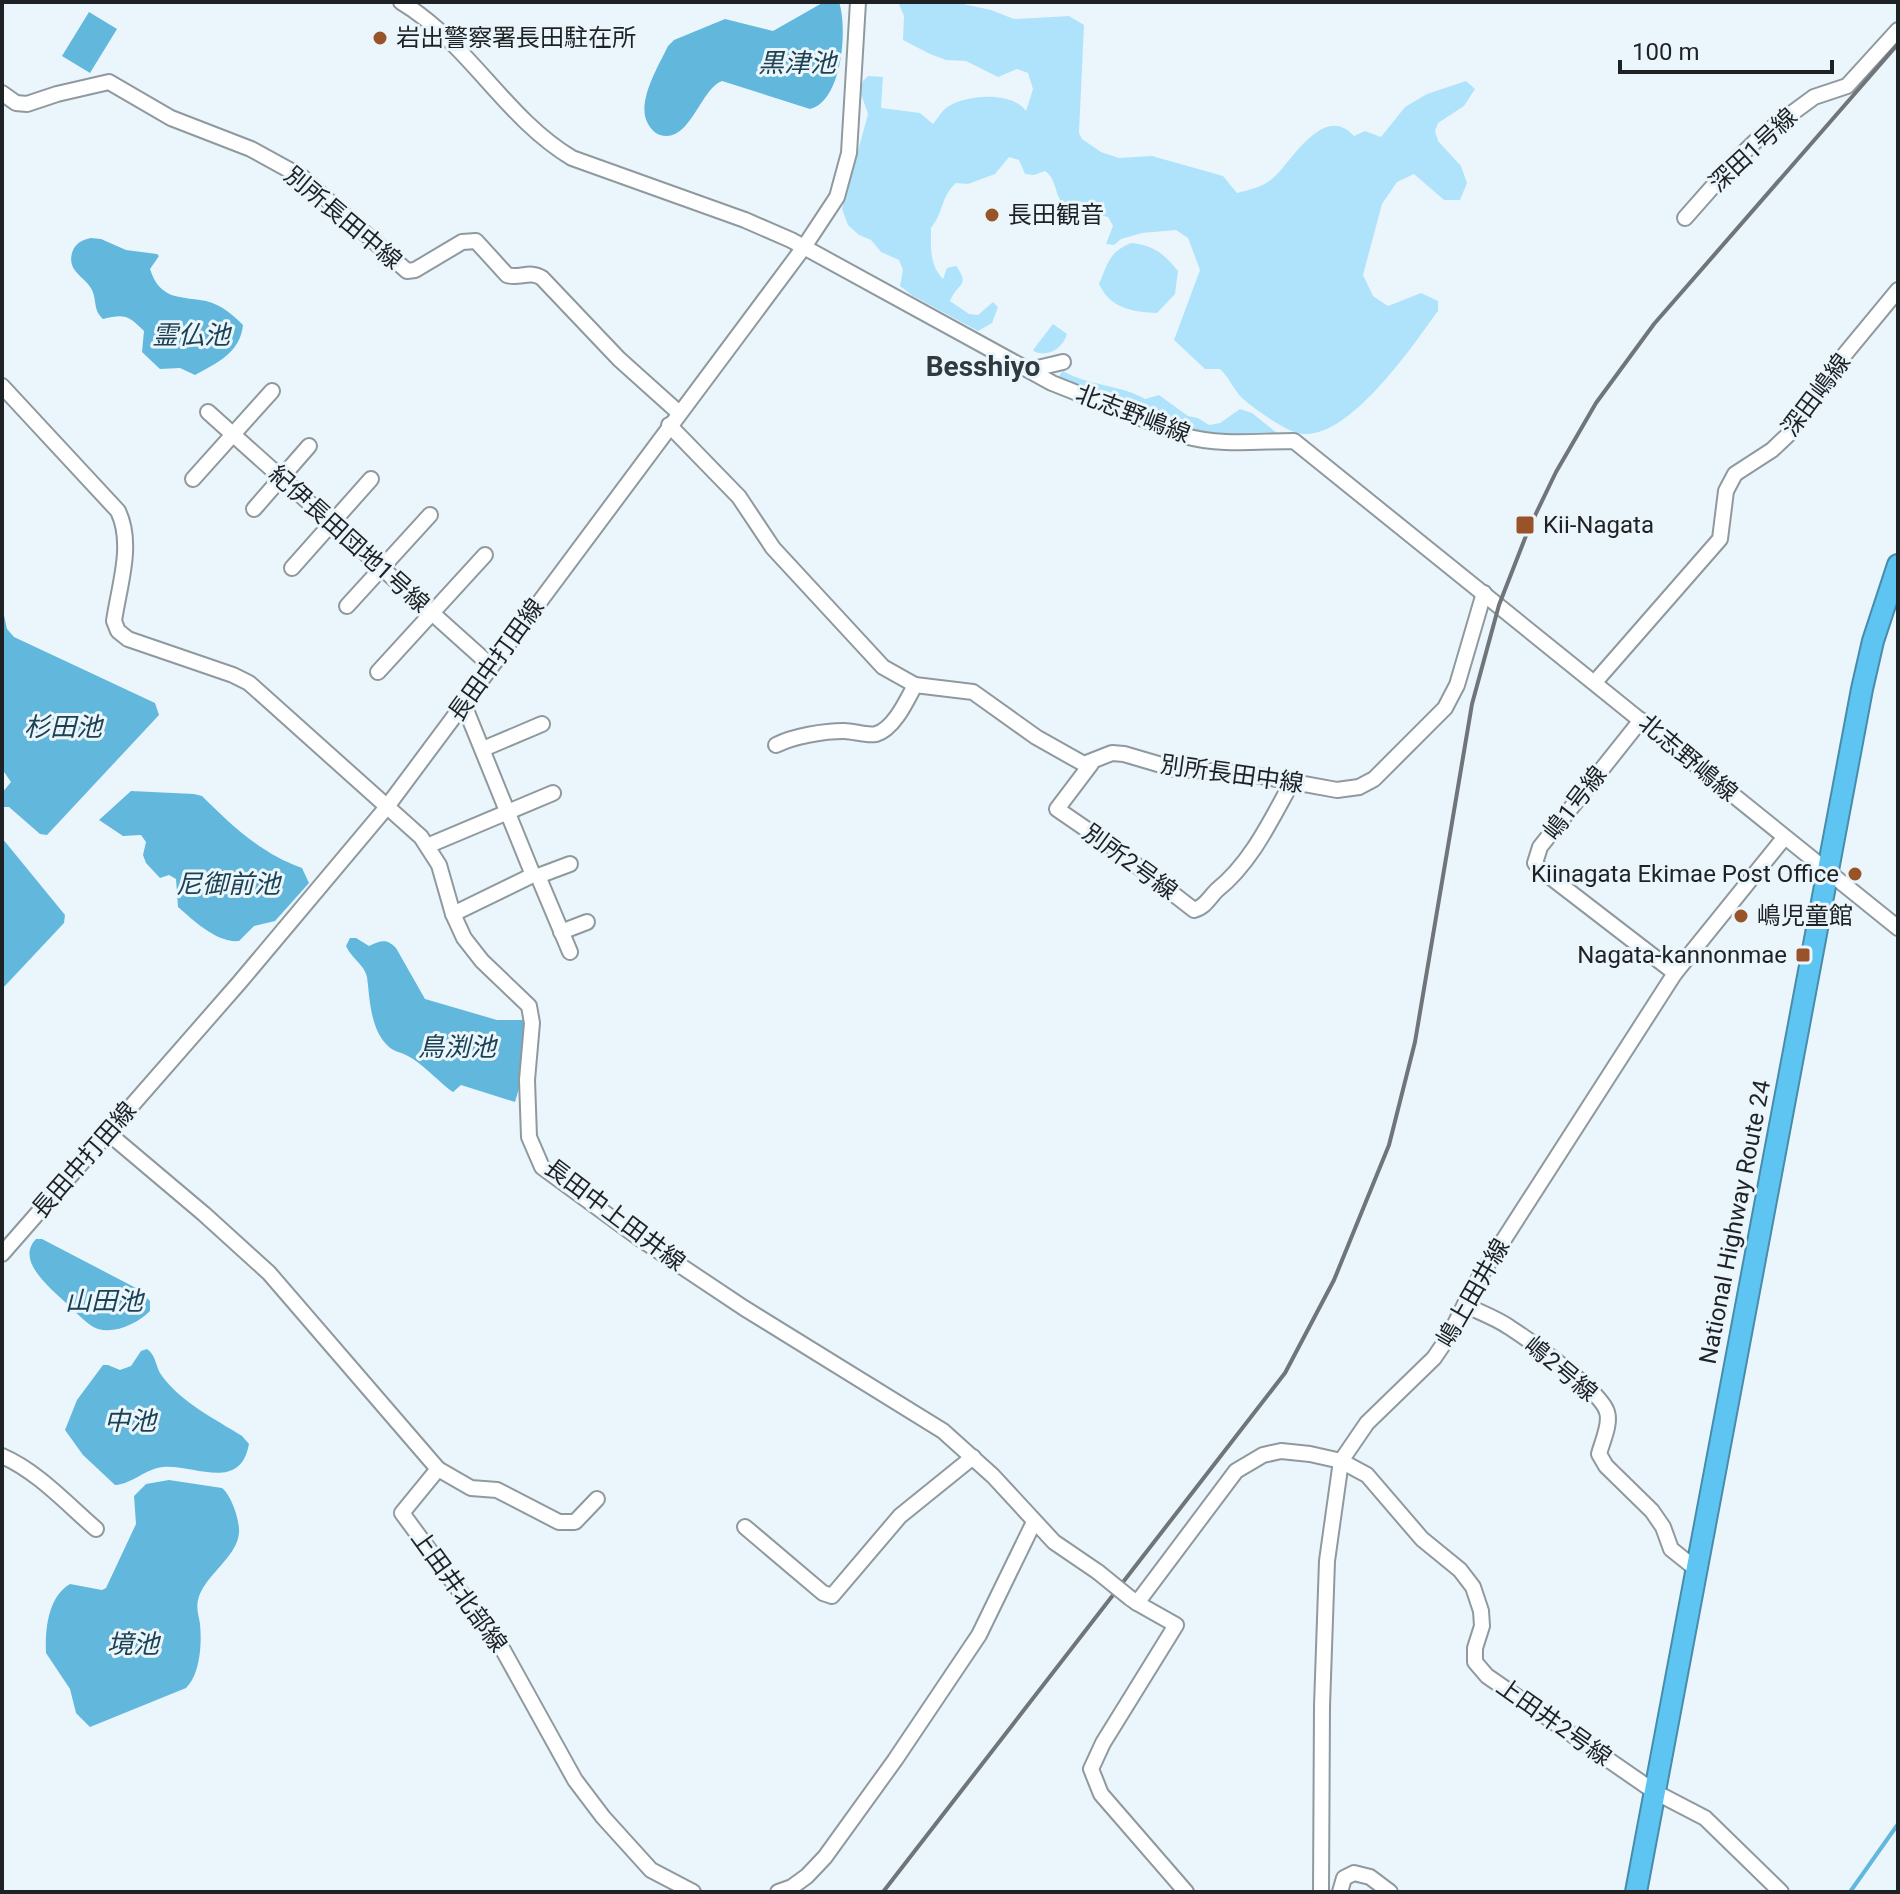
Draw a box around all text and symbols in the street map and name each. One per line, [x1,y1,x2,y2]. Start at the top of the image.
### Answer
place label: 岩出警察署長田駐在所 [396,24,636,52]
scale bar [1620,24,1832,74]
marker: 岩出警察署長田駐在所 [371,29,389,47]
text: 100 m [1632,38,1699,66]
water label: 黒津池 [758,48,839,78]
street label: 深田1号線 [1703,102,1803,198]
street label: 別所長田中線 [279,161,407,275]
place label: 長田観音 [1008,201,1104,229]
marker: 長田観音 [983,206,1001,224]
water label: 霊仏池 [152,320,233,350]
street label: 深田嶋線 [1776,348,1856,442]
district label: Besshiyo [926,350,1040,383]
street label: 北志野嶋線 [1072,379,1194,449]
street label: 紀伊長田団地1号線 [263,460,435,618]
place label: Kii-Nagata [1543,511,1654,539]
marker: Kii-Nagata [1514,514,1536,536]
street label: 長田中打田線 [442,594,550,726]
street label: 北志野嶋線 [1633,709,1743,807]
water label: 杉田池 [24,712,105,742]
street label: 別所長田中線 [1159,750,1305,798]
street label: 嶋1号線 [1538,761,1612,845]
street label: 別所2号線 [1077,818,1183,906]
place label: Kiinagata Ekimae Post Office [1531,860,1839,888]
marker: Kiinagata Ekimae Post Office [1846,865,1864,883]
water label: 尼御前池 [176,869,283,899]
place label: 嶋児童館 [1757,902,1853,930]
marker: 嶋児童館 [1732,907,1750,925]
place label: Nagata-kannonmae [1577,941,1787,969]
marker: Nagata-kannonmae [1794,946,1812,964]
water label: 鳥渕池 [418,1032,499,1062]
street label: National Highway Route 24 [1694,1078,1776,1366]
street label: 長田中打田線 [26,1096,142,1224]
street label: 長田中上田井線 [539,1153,691,1277]
street label: 嶋上田井線 [1431,1234,1515,1352]
water label: 山田池 [65,1286,146,1316]
street label: 嶋2号線 [1519,1331,1603,1407]
water label: 中池 [104,1406,159,1436]
street label: 上田井北部線 [405,1525,513,1657]
water label: 境池 [107,1629,162,1659]
street label: 上田井2号線 [1491,1672,1617,1772]

